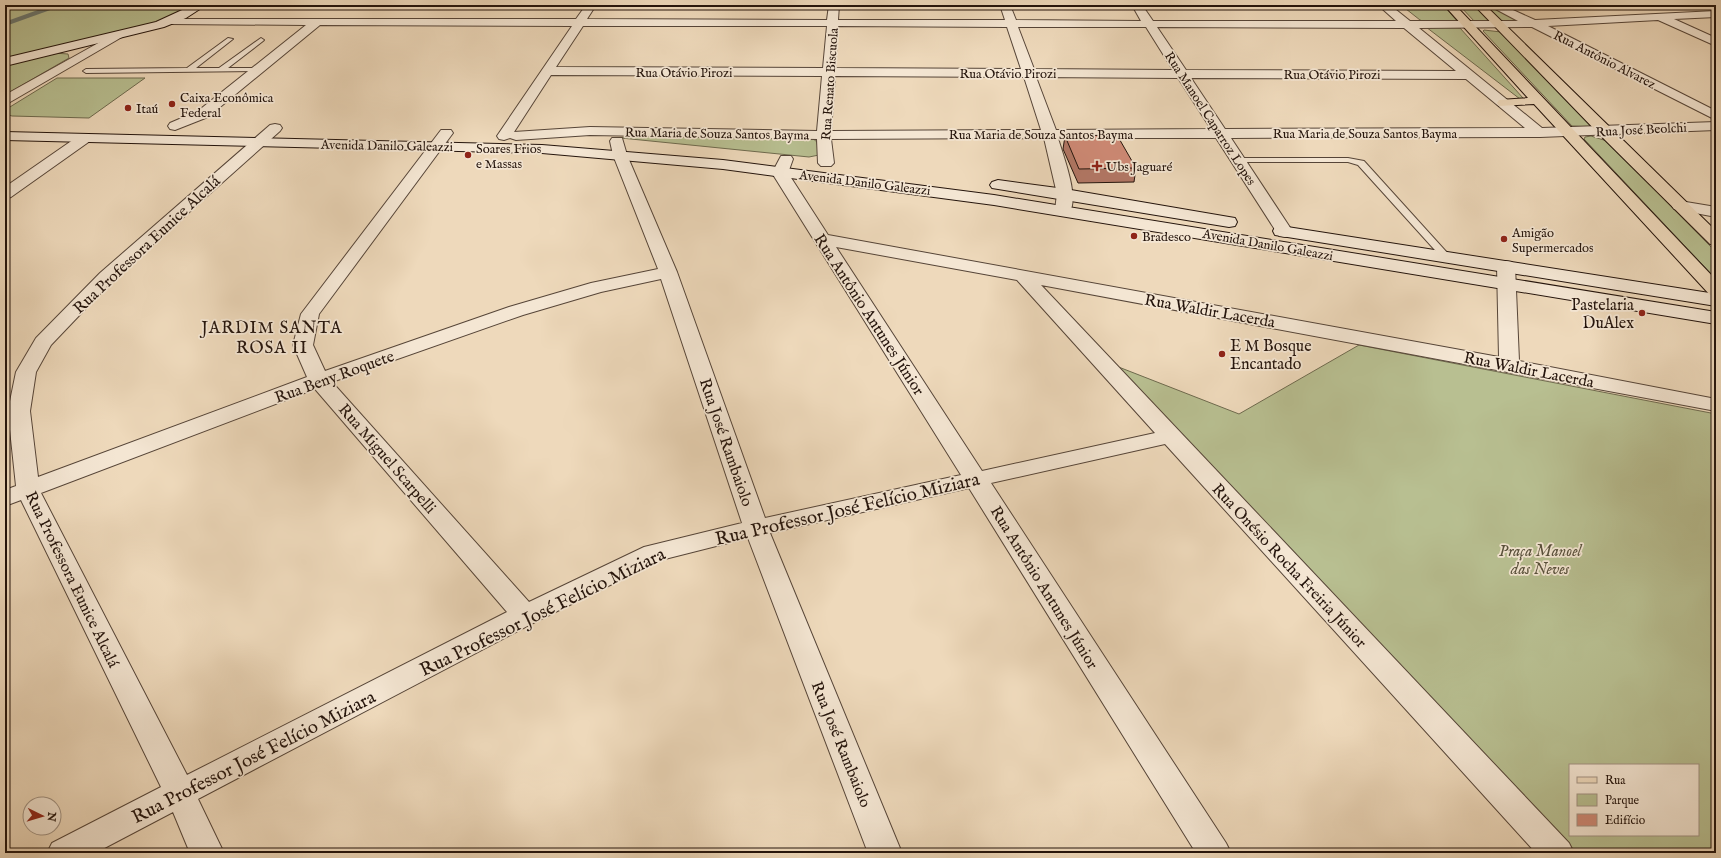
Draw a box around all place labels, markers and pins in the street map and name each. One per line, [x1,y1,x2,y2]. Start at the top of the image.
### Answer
place label: Caixa Econômica Federal [180,90,274,122]
marker: Caixa Econômica Federal [167,99,177,109]
place label: Itaú [136,101,159,118]
marker: Itaú [123,103,133,113]
place label: Soares Frios e Massas [476,141,542,173]
marker: Soares Frios e Massas [463,150,473,160]
place label: Ubs Jaguaré [1106,159,1173,176]
marker: Ubs Jaguaré [1091,160,1103,172]
place label: Amigão Supermercados [1511,225,1594,257]
place label: Bradesco [1142,229,1191,246]
marker: Bradesco [1129,231,1139,241]
marker: Amigão Supermercados [1499,234,1509,244]
place label: Pastelaria DuAlex [1571,296,1634,334]
marker: Pastelaria DuAlex [1637,308,1647,318]
place label: E M Bosque Encantado [1230,337,1312,375]
marker: E M Bosque Encantado [1217,349,1227,359]

